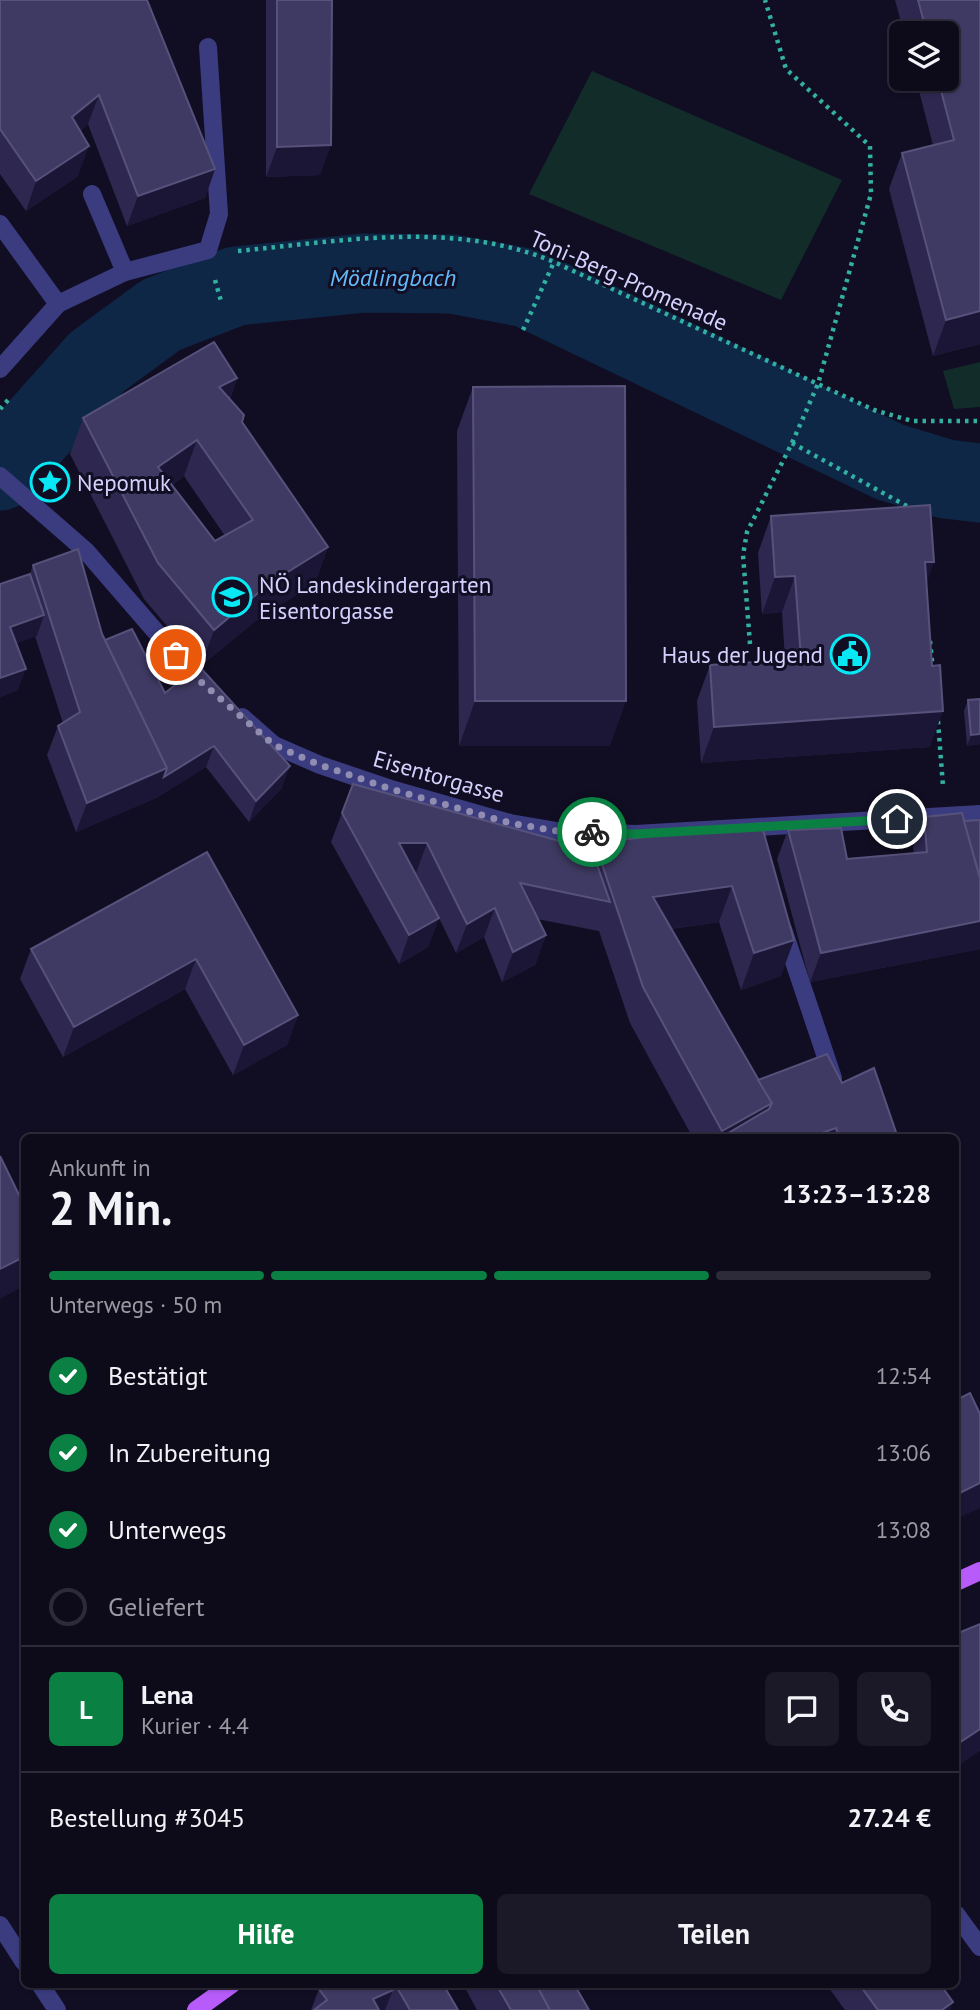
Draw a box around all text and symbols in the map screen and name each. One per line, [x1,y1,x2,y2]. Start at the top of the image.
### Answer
map controls [889,21,959,91]
button: layers [889,21,959,91]
street label: Toni-Berg-Promenade [526,223,732,337]
water label: Mödlingbach [330,262,456,293]
place icon: Nepomuk [29,461,71,503]
place label: Nepomuk [77,468,171,497]
place label: NÖ Landeskindergarten Eisentorgasse [259,570,491,625]
school or university icon: NÖ Landeskindergarten Eisentorgasse [211,576,253,618]
pin [146,625,206,685]
public building icon: Haus der Jugend [829,633,871,675]
icon: bag [157,636,195,674]
place label: Haus der Jugend [662,640,823,669]
street label: Eisentorgasse [370,743,508,809]
pin [867,789,927,849]
courier [557,797,627,867]
icon: home [878,800,916,838]
icon: bike [573,813,611,851]
text: Ankunft in [49,1153,151,1182]
text: 13:23–13:28 [782,1177,931,1210]
text: 2 Min. [49,1178,172,1238]
text: Unterwegs · 50 m [49,1290,222,1319]
icon: check [49,1357,87,1395]
text: Bestätigt [108,1359,208,1392]
text: 12:54 [876,1361,931,1390]
icon: check [49,1434,87,1472]
text: In Zubereitung [108,1436,271,1469]
text: 13:06 [876,1438,931,1467]
icon: check [49,1511,87,1549]
text: Unterwegs [108,1513,226,1546]
text: 13:08 [876,1515,931,1544]
text: Geliefert [108,1590,205,1623]
button: chat [765,1672,839,1746]
button: phone [857,1672,931,1746]
text: Lena [141,1678,194,1711]
text: L [79,1693,93,1726]
text: Kurier · 4.4 [141,1711,249,1740]
text: Bestellung #3045 [49,1801,245,1834]
text: 27.24 € [847,1801,931,1834]
button: Hilfe [49,1894,483,1974]
button: Teilen [497,1894,931,1974]

